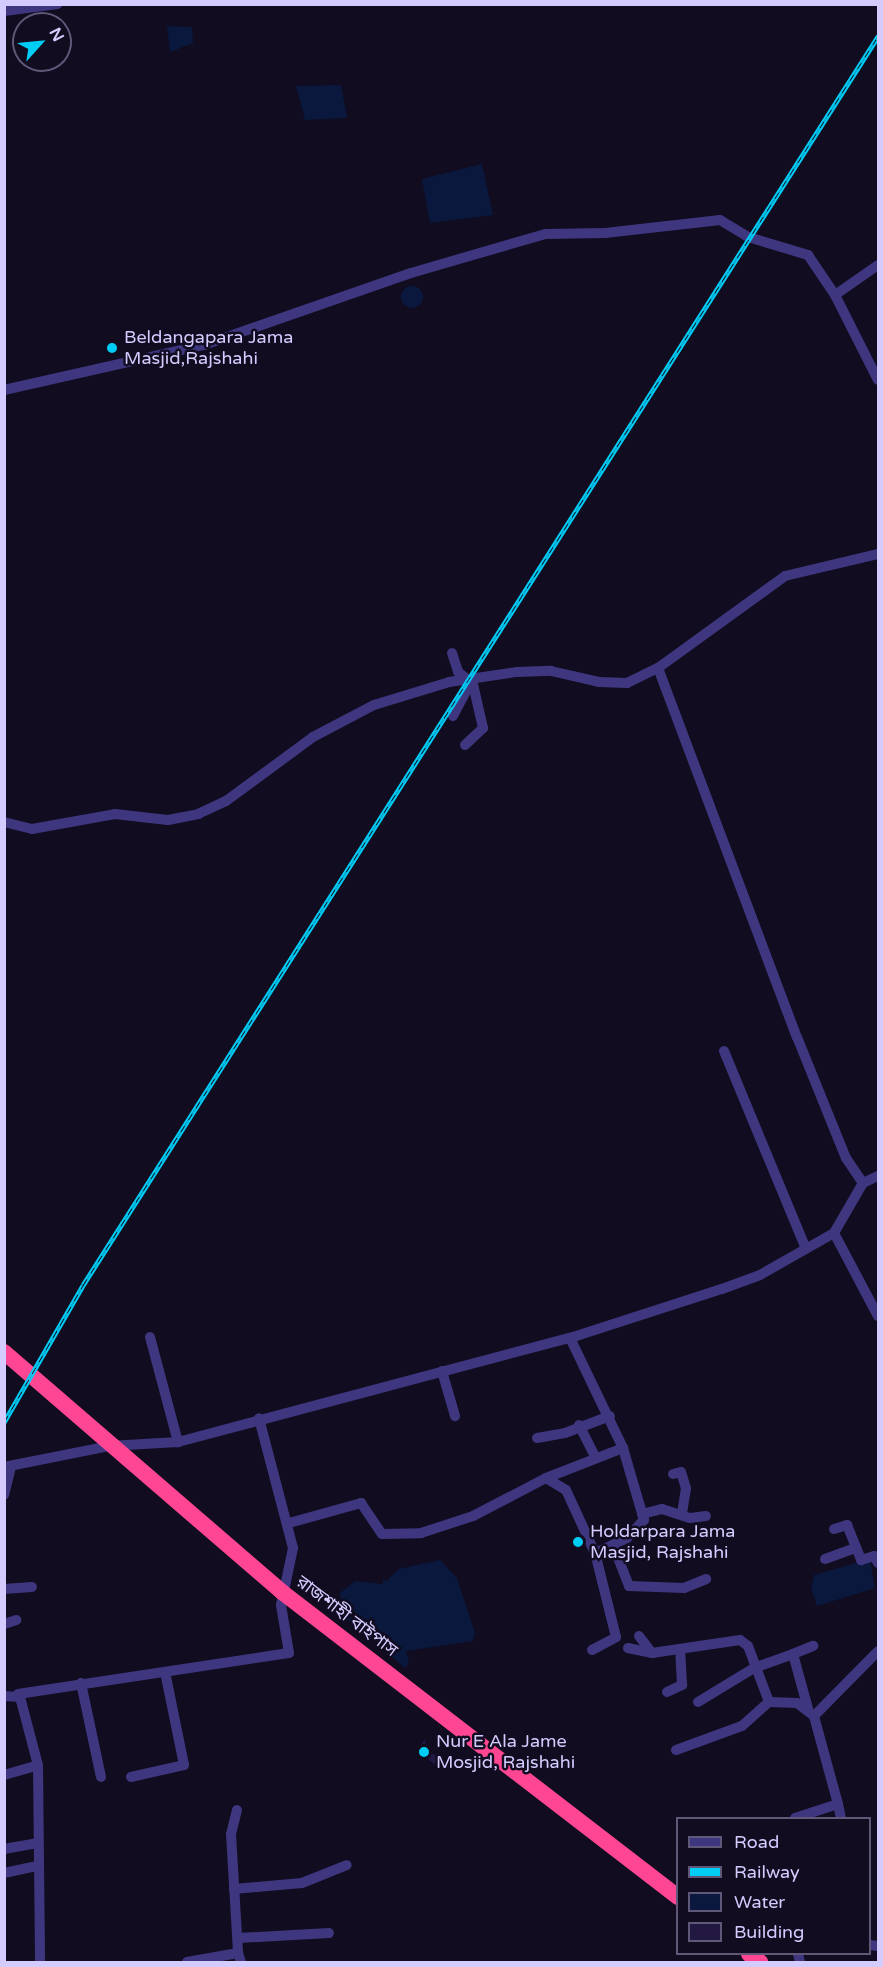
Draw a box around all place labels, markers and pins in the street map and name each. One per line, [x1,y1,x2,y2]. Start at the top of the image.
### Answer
place label: Beldangapara Jama Masjid,Rajshahi [124,327,293,370]
marker: Beldangapara Jama Masjid,Rajshahi [105,341,119,355]
place label: Holdarpara Jama Masjid, Rajshahi [590,1521,735,1564]
marker: Holdarpara Jama Masjid, Rajshahi [571,1535,585,1549]
place label: Nur E Ala Jame Mosjid, Rajshahi [436,1731,575,1774]
marker: Nur E Ala Jame Mosjid, Rajshahi [417,1745,431,1759]

